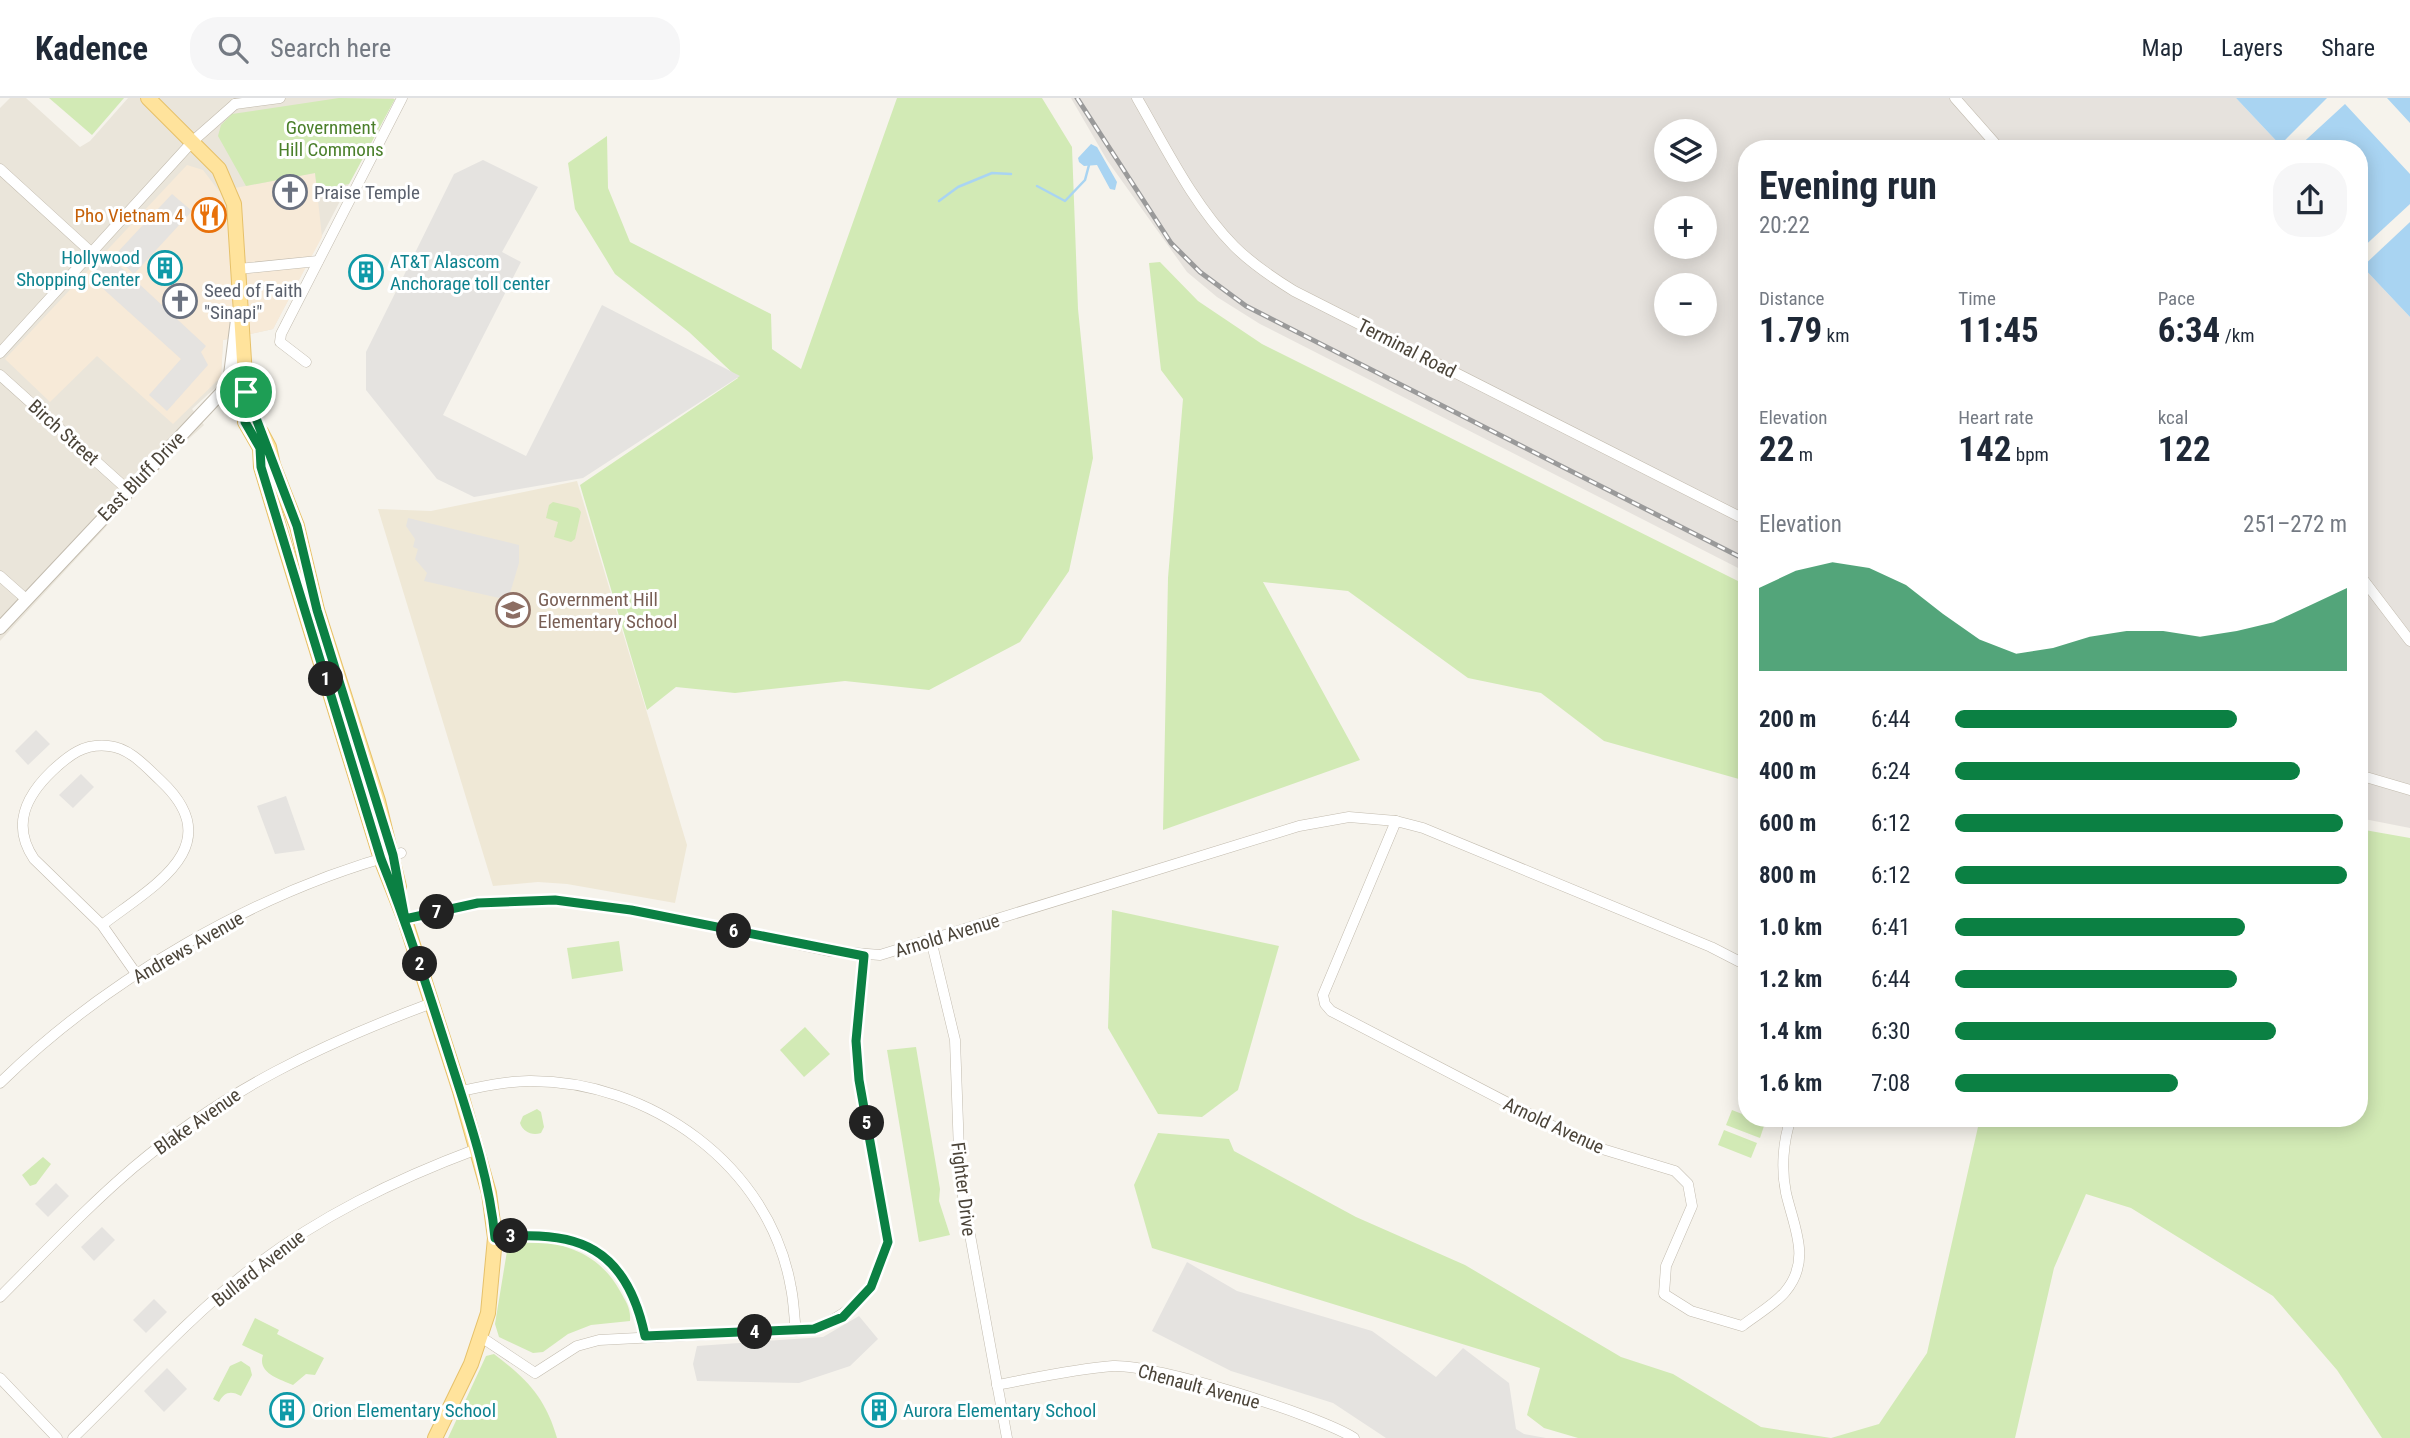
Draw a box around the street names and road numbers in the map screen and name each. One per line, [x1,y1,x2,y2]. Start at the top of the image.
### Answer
street label: Terminal Road [1354,314,1460,383]
street label: Birch Street [24,395,104,470]
street label: East Bluff Drive [93,427,190,526]
street label: Andrews Avenue [129,906,248,988]
street label: Arnold Avenue [892,909,1002,962]
street label: Blake Avenue [150,1083,245,1160]
street label: Arnold Avenue [1500,1092,1608,1159]
street label: Fighter Drive [946,1141,981,1238]
street label: Bullard Avenue [207,1225,309,1312]
street label: Chenault Avenue [1135,1359,1262,1414]

